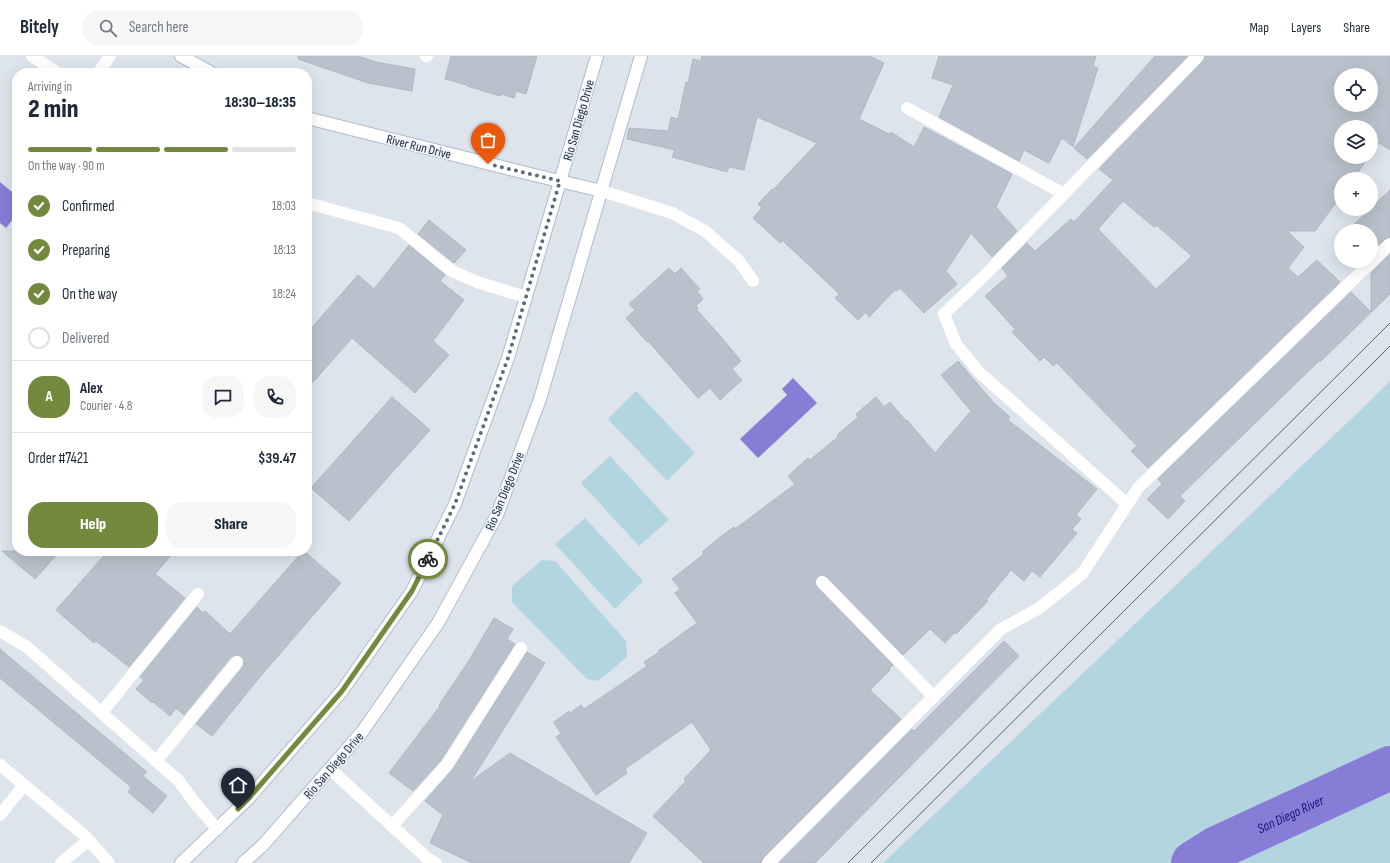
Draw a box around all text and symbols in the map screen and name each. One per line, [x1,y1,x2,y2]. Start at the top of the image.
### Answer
search box [83,10,363,46]
text: Bitely [20,16,59,39]
icon: search [97,17,119,39]
text: Search here [129,18,189,37]
text: Map [1249,19,1269,36]
text: Layers [1291,19,1321,36]
text: Share [1343,19,1370,36]
map controls [1334,68,1378,268]
button: locate [1334,68,1378,112]
street label: Rio San Diego Drive [560,78,598,163]
text: Arriving in [28,79,72,95]
text: 18:30–18:35 [225,93,296,112]
text: 2 min [28,94,78,125]
button: layers [1334,120,1378,164]
pin [471,123,505,164]
icon: bag [477,129,499,151]
street label: River Run Drive [385,131,453,163]
text: On the way · 90 m [28,158,105,174]
button: + [1334,172,1378,216]
icon: check [28,195,50,217]
text: Confirmed [62,197,115,216]
text: 18:03 [272,198,296,214]
button: − [1334,224,1378,268]
icon: check [28,239,50,261]
text: Preparing [62,241,110,260]
text: 18:13 [273,242,296,258]
icon: check [28,283,50,305]
text: On the way [62,285,117,304]
text: 18:24 [273,286,296,302]
text: Delivered [62,329,109,348]
button: chat [202,376,244,418]
button: phone [254,376,296,418]
text: Alex [80,379,103,398]
text: A [45,387,53,406]
text: Courier · 4.8 [80,398,132,414]
text: Order #7421 [28,449,88,468]
text: $39.47 [258,449,296,468]
street label: Rio San Diego Drive [482,450,528,533]
button: Help [28,502,158,548]
button: Share [166,502,296,548]
courier [408,539,448,579]
icon: bike [417,548,439,570]
street label: Rio San Diego Drive [300,729,367,802]
pin [221,768,255,809]
icon: home [227,774,249,796]
water label: San Diego River [1254,791,1327,837]

